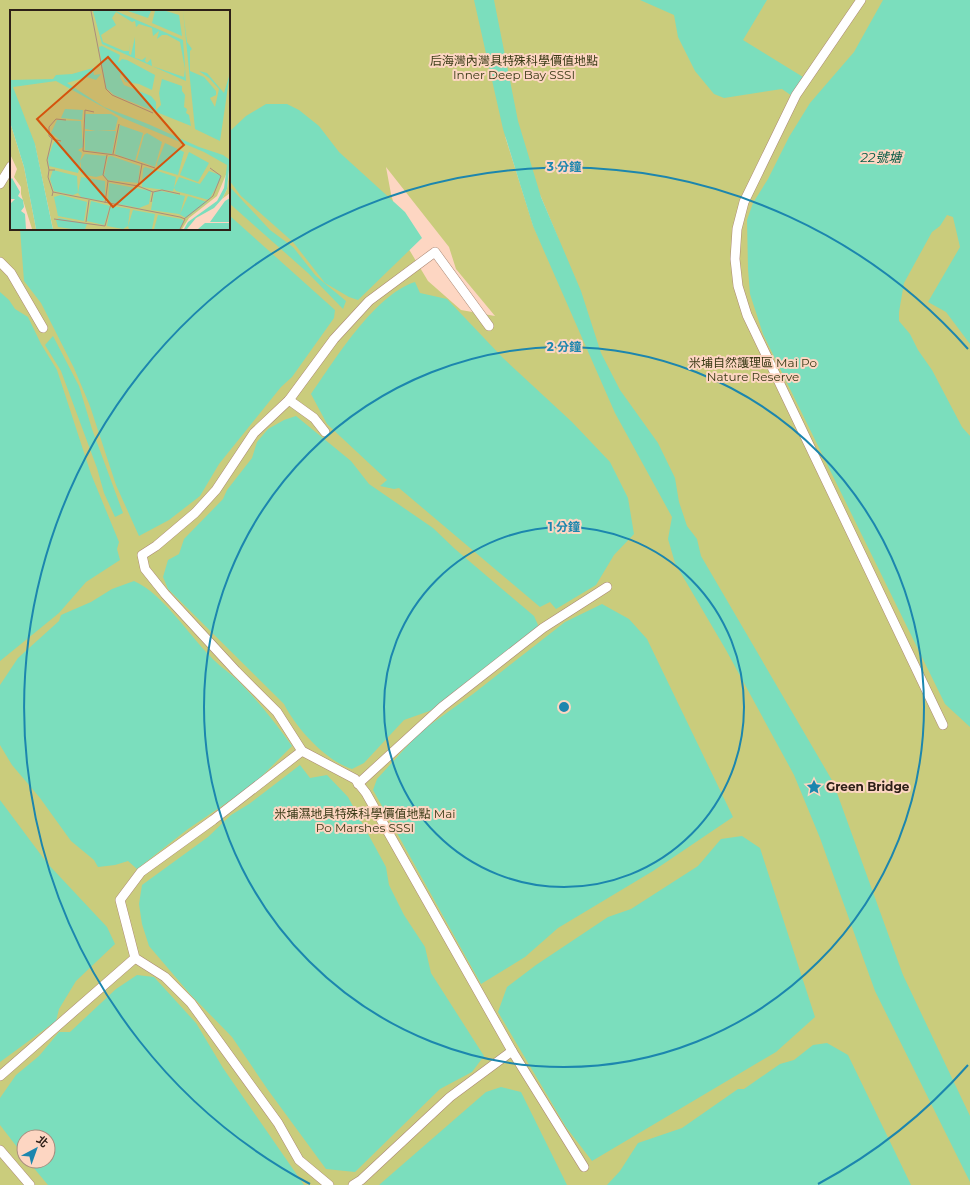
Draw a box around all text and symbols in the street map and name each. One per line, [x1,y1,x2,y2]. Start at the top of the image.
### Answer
inset map [10,10,230,230]
park label: 后海灣內灣具特殊科學價值地點 Inner Deep Bay SSSI [430,53,598,82]
water label: 22號塘 [860,149,903,165]
text: 3 分鐘 [546,159,581,174]
text: 2 分鐘 [547,339,581,354]
park label: 米埔自然護理區 Mai Po Nature Reserve [689,355,817,384]
text: 1 分鐘 [548,519,580,534]
centre of rings [557,700,571,714]
place icon: Green Bridge [805,778,823,796]
place label: Green Bridge [826,779,910,794]
park label: 米埔濕地具特殊科學價值地點 Mai Po Marshes SSSI [275,806,455,835]
north arrow [16,1129,56,1169]
text: 北 [34,1133,51,1150]

